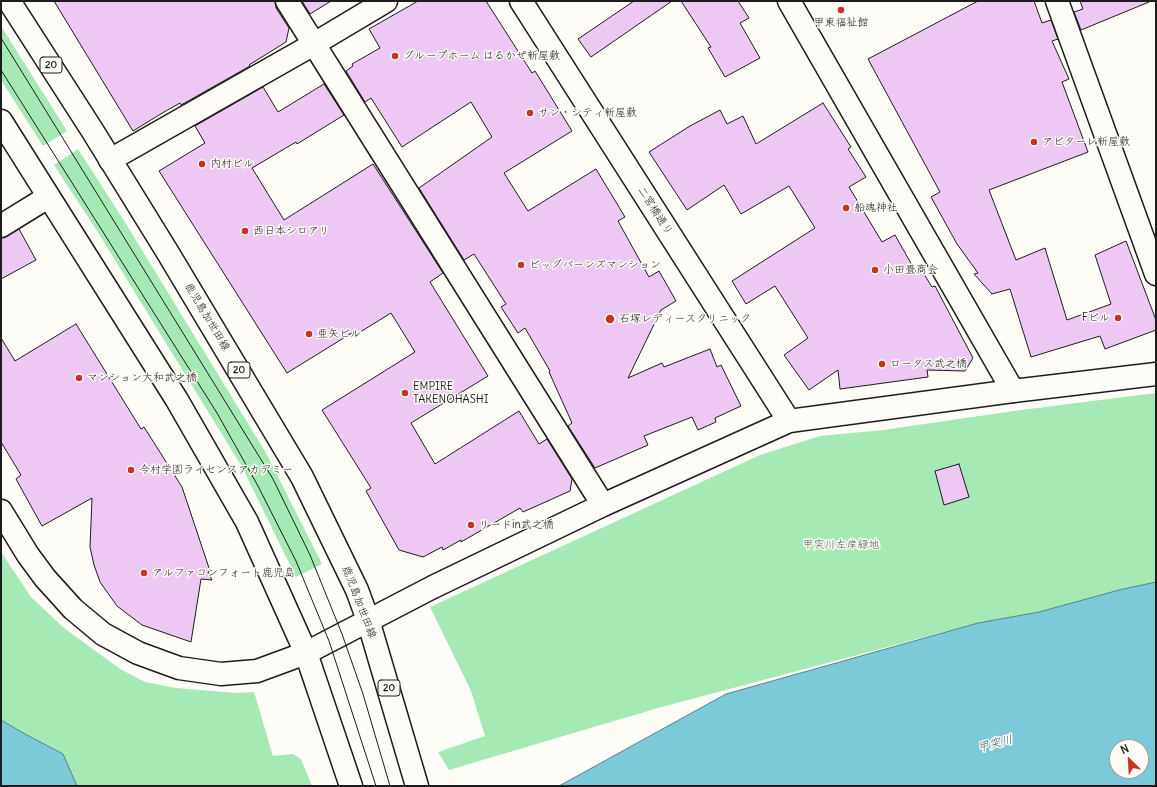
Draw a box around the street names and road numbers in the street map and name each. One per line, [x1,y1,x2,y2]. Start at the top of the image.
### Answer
road number: 20 [40,57,62,73]
street label: 二宮橋通り [634,184,676,238]
street label: 鹿児島加世田線 [182,281,232,353]
road number: 20 [228,362,250,378]
street label: 鹿児島加世田線 [339,564,379,640]
road number: 20 [378,680,400,696]

